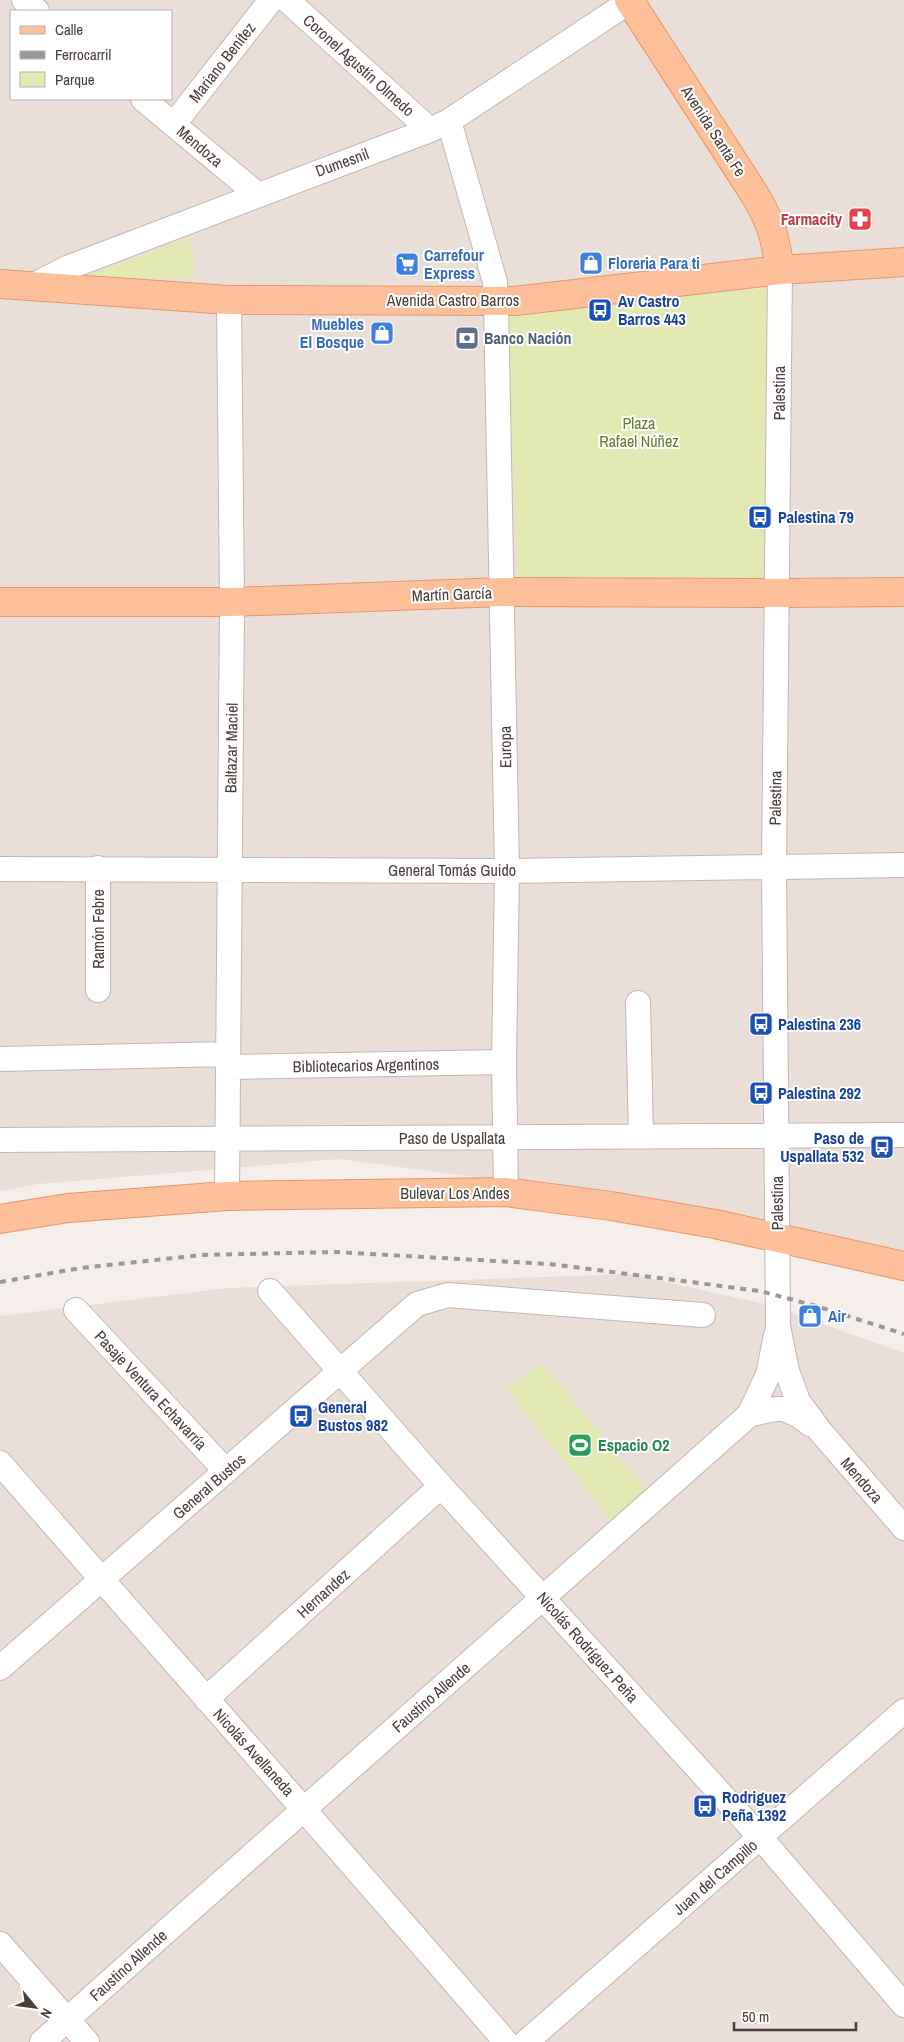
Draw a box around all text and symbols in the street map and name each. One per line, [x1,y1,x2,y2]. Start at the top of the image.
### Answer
street label: Coronel Agustín Olmedo [299,9,419,121]
legend [10,10,172,100]
street label: Mariano Benítez [184,17,261,107]
text: Calle [55,19,83,40]
text: Ferrocarril [55,44,111,65]
text: Parque [55,69,95,90]
street label: Avenida Santa Fe [676,80,752,181]
street label: Mendoza [172,120,228,172]
street label: Dumesnil [312,142,372,182]
pharmacy icon: Farmacity [847,206,873,232]
place label: Farmacity [781,208,843,230]
place label: Carrefour Express [424,244,485,284]
shop icon: Floreria Para ti [578,250,604,276]
supermarket icon: Carrefour Express [394,251,420,277]
place label: Floreria Para ti [608,252,700,274]
street label: Avenida Castro Barros [386,289,519,311]
place label: Av Castro Barros 443 [618,290,686,330]
bus stop icon: Av Castro Barros 443 [587,297,613,323]
place label: Muebles El Bosque [300,313,364,353]
shop icon: Muebles El Bosque [369,320,395,346]
bank icon: Banco Nación [454,325,480,351]
place label: Banco Nación [484,327,572,349]
street label: Palestina [768,365,790,420]
park label: Plaza Rafael Núñez [599,412,679,452]
bus stop icon: Palestina 79 [747,504,773,530]
place label: Palestina 79 [778,506,854,528]
street label: Martín García [412,582,493,606]
street label: Baltazar Maciel [219,703,243,793]
street label: Europa [494,725,516,768]
street label: Palestina [764,770,786,826]
street label: General Tomás Guido [388,859,516,881]
street label: Ramón Febre [87,889,109,969]
bus stop icon: Palestina 236 [748,1011,774,1037]
place label: Palestina 236 [778,1013,861,1035]
street label: Bibliotecarios Argentinos [293,1053,439,1077]
bus stop icon: Palestina 292 [748,1080,774,1106]
place label: Palestina 292 [778,1082,861,1104]
street label: Paso de Uspallata [399,1127,506,1149]
place label: Paso de Uspallata 532 [780,1127,864,1167]
bus stop icon: Paso de Uspallata 532 [869,1134,895,1160]
street label: Palestina [766,1175,788,1230]
street label: Bulevar Los Andes [400,1182,510,1204]
shop icon: Air [797,1303,823,1329]
place label: Air [828,1305,847,1327]
street label: Pasaje Ventura Echavarría [90,1325,213,1455]
place label: General Bustos 982 [318,1396,388,1436]
bus stop icon: General Bustos 982 [288,1403,314,1429]
sports icon: Espacio O2 [567,1432,593,1458]
place label: Espacio O2 [598,1434,669,1456]
street label: General Bustos [168,1448,250,1524]
street label: Mendoza [836,1452,888,1508]
street label: Hernandez [292,1563,355,1623]
street label: Nicolás Rodríguez Peña [532,1587,644,1708]
street label: Faustino Allende [387,1657,475,1737]
street label: Nicolás Avellaneda [209,1703,300,1801]
place label: Rodriguez Peña 1392 [722,1786,787,1826]
bus stop icon: Rodriguez Peña 1392 [692,1793,718,1819]
street label: Juan del Campillo [668,1834,762,1920]
street label: Faustino Allende [85,1924,171,2006]
north arrow [10,1982,60,2032]
scale bar [734,2000,856,2032]
text: N [36,2005,56,2021]
text: 50 m [742,2006,769,2027]

